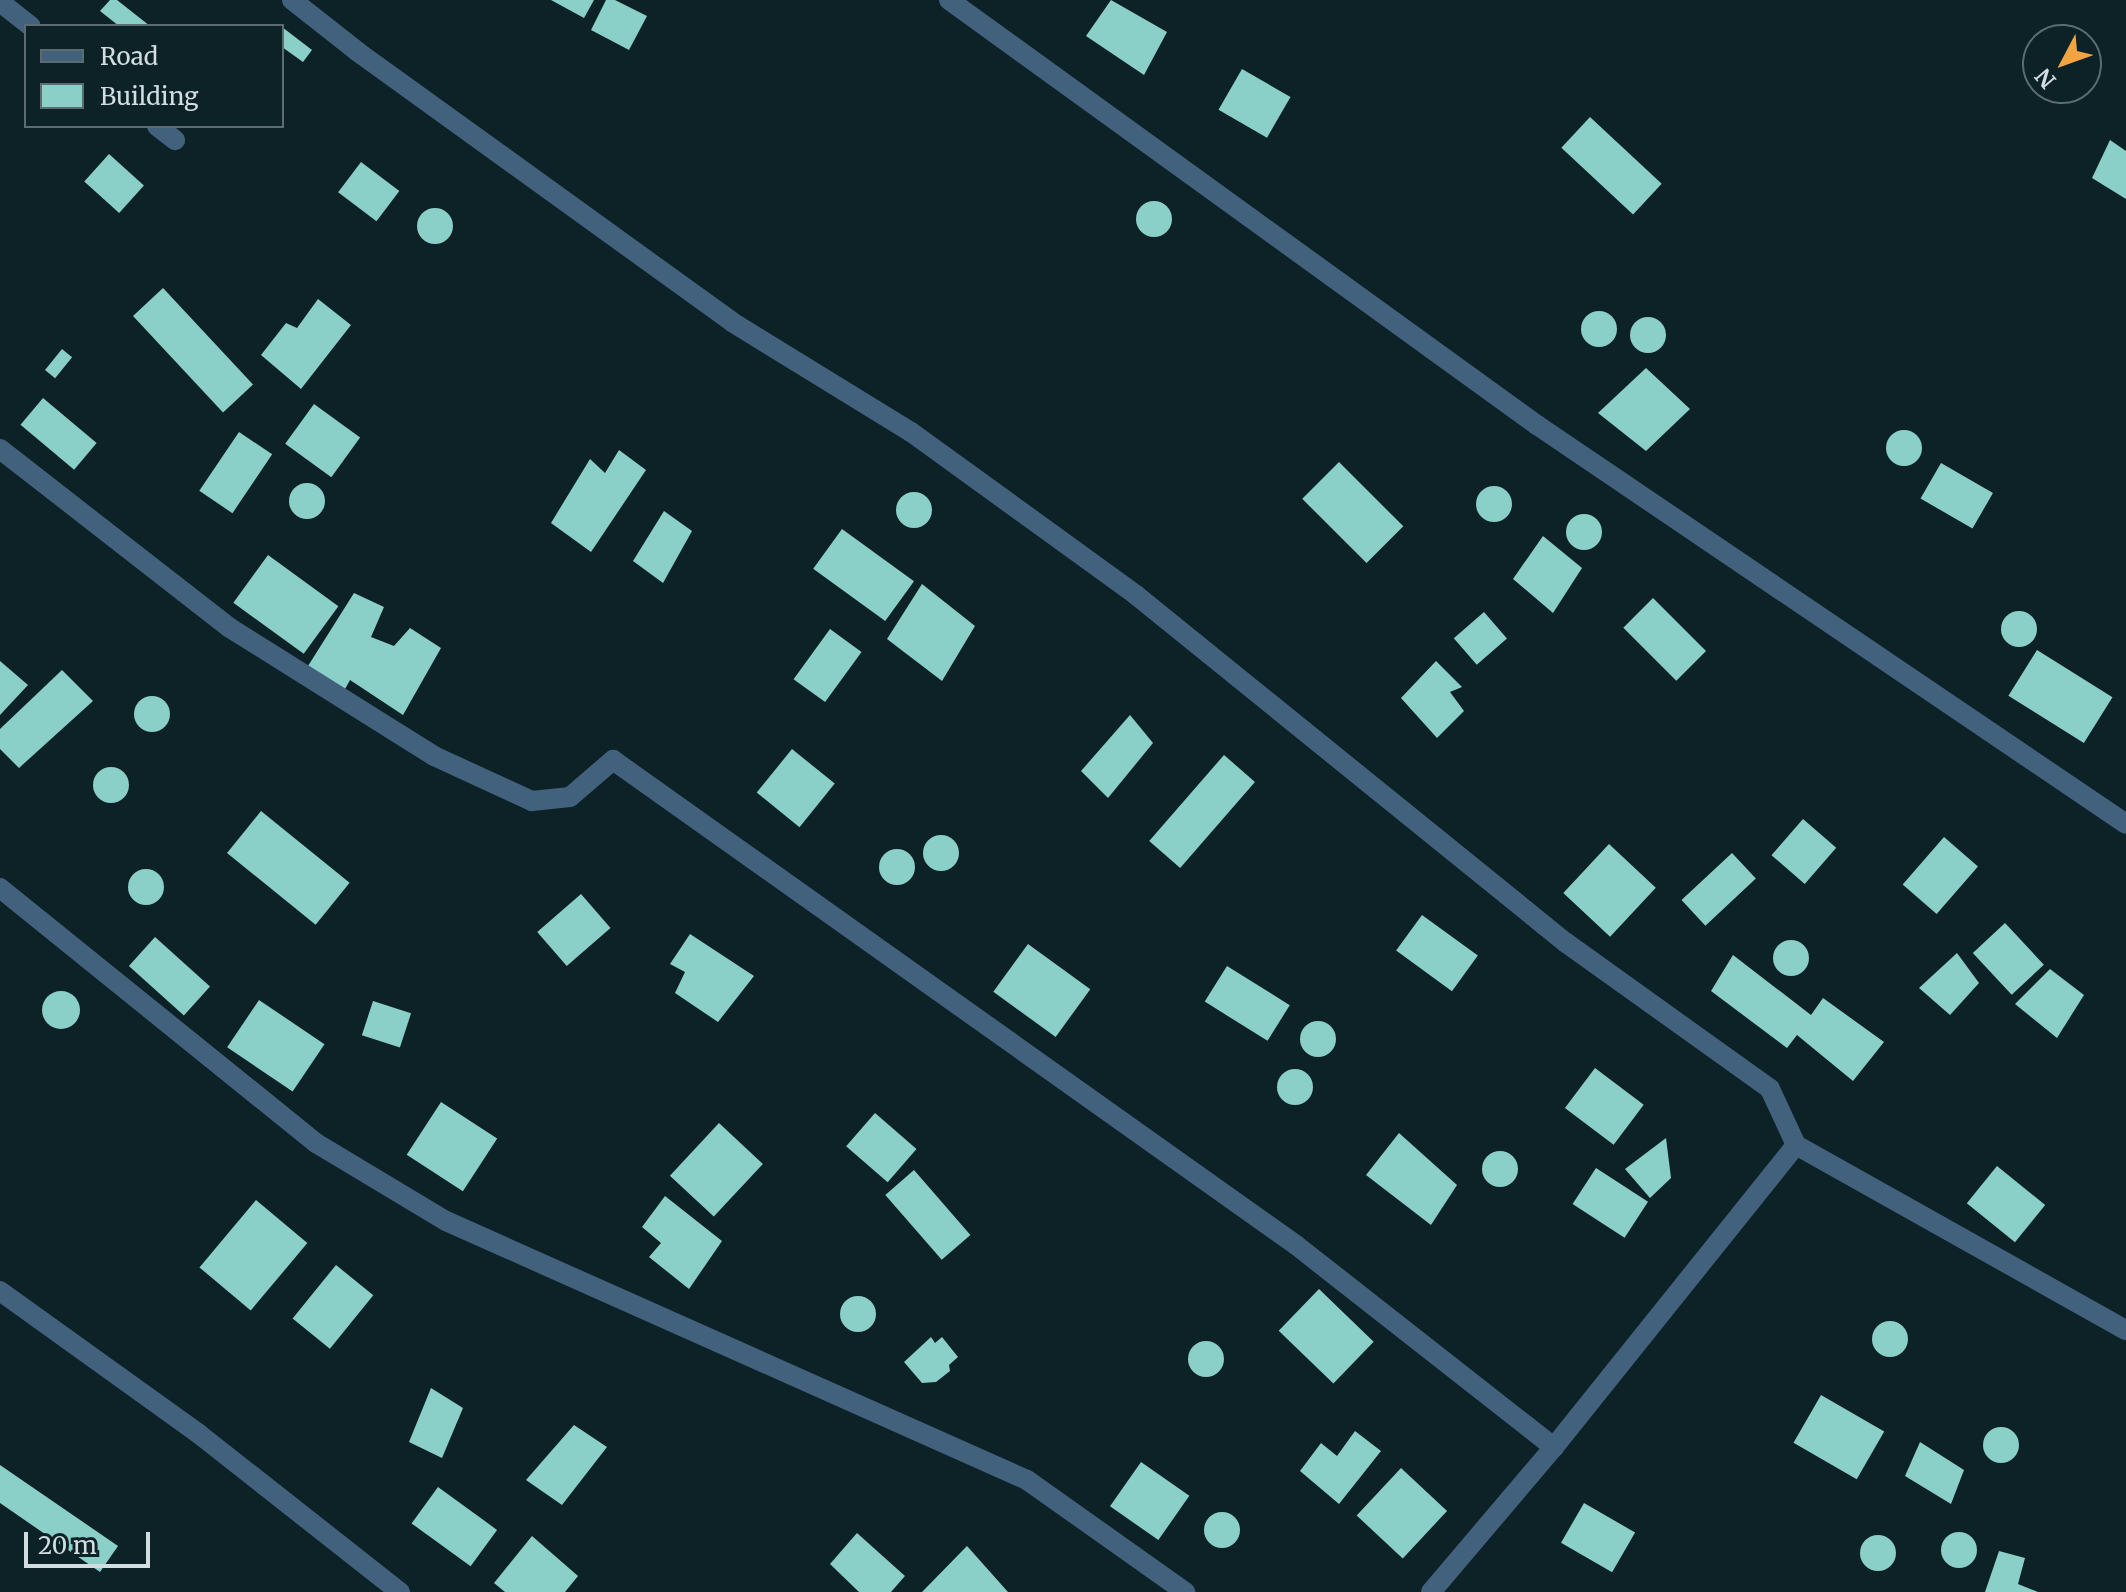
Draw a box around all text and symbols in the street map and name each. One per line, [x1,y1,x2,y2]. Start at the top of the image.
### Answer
legend [24,24,284,128]
north arrow [2022,24,2102,104]
text: Road [100,41,158,72]
text: N [2029,63,2062,94]
text: Building [100,81,199,112]
scale bar [28,1516,154,1566]
text: 20 m [38,1530,97,1561]

